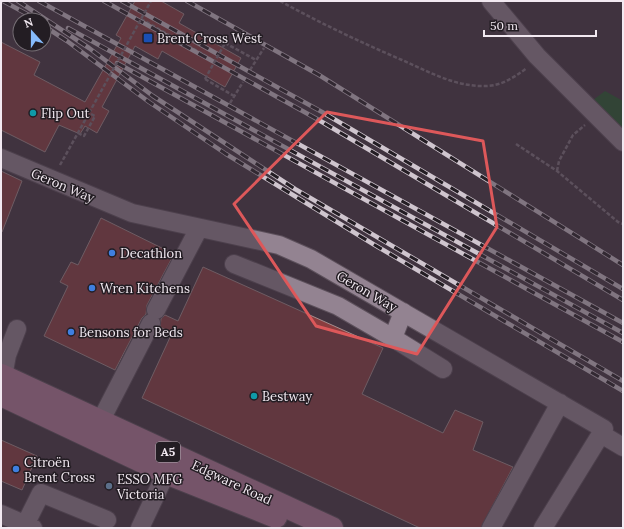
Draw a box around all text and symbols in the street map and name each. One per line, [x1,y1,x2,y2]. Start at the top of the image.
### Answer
north arrow [12,12,52,52]
scale bar [484,12,596,38]
text: N [22,14,35,31]
text: 50 m [490,18,518,33]
place label: Brent Cross West [157,30,262,47]
marker: Brent Cross West [142,32,154,44]
place label: Flip Out [41,105,90,122]
marker: Flip Out [28,108,38,118]
street label: Geron Way [29,164,97,206]
place label: Decathlon [120,245,182,262]
marker: Decathlon [107,248,117,258]
street label: Geron Way [333,267,400,316]
place label: Wren Kitchens [100,280,190,297]
marker: Wren Kitchens [87,283,97,293]
place label: Bensons for Beds [79,324,183,341]
marker: Bensons for Beds [66,327,76,337]
place label: Bestway [262,388,312,405]
marker: Bestway [249,391,259,401]
road number: A5 [156,442,180,462]
place label: Citroën Brent Cross [24,454,95,486]
street label: Edgware Road [189,457,275,508]
marker: Citroën Brent Cross [11,464,21,474]
place label: ESSO MFG Victoria [116,471,183,503]
marker: ESSO MFG Victoria [104,481,114,491]

